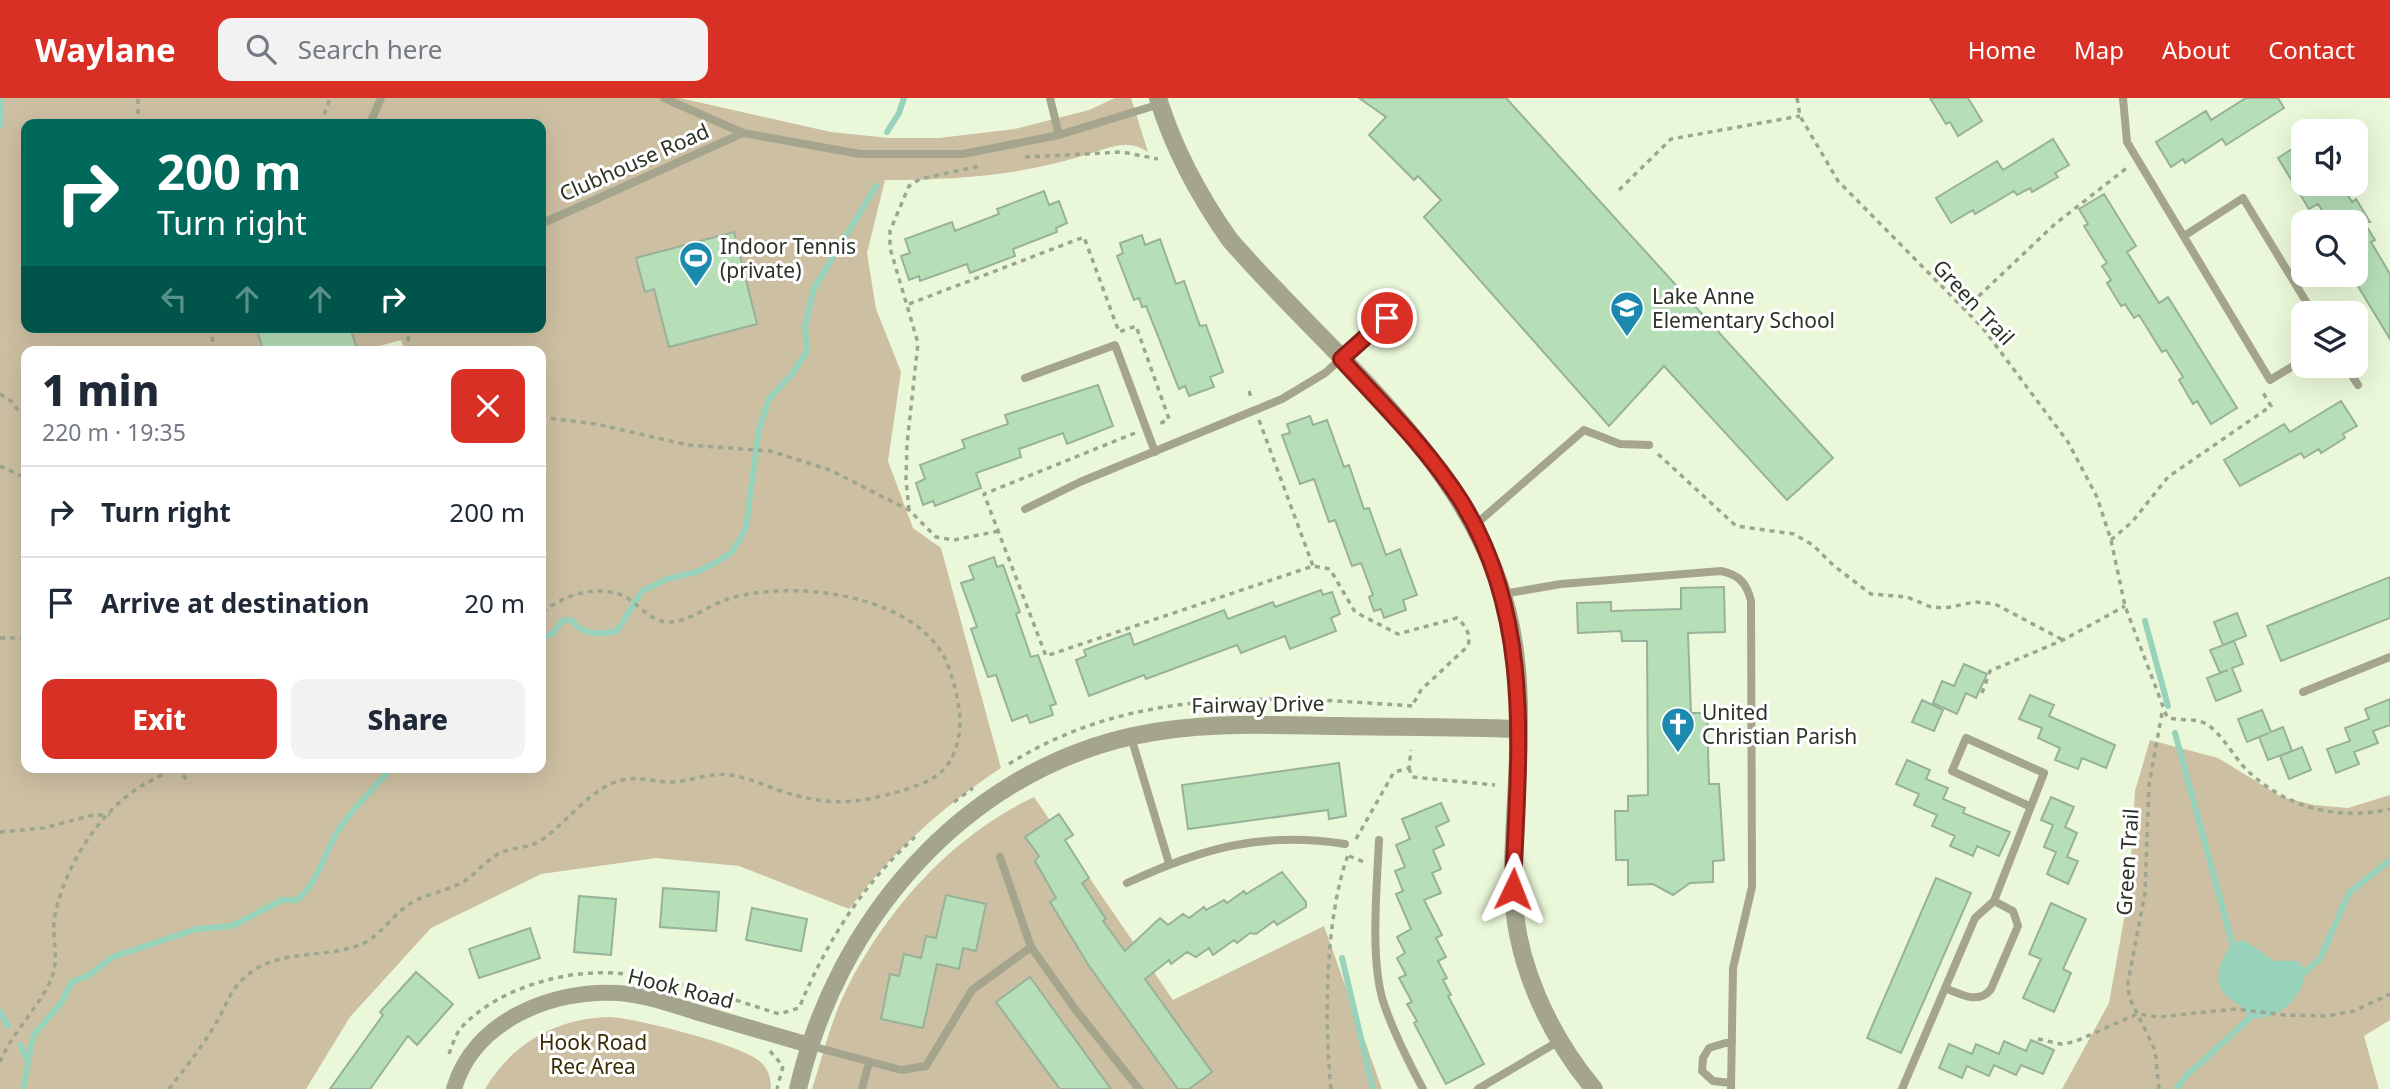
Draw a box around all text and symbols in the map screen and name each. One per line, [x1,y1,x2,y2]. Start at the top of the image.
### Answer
search box [218,18,708,81]
text: Waylane [35,27,176,72]
icon: search [242,30,280,68]
text: Search here [298,31,442,67]
text: Home [1968,33,2036,66]
text: Map [2074,33,2124,66]
text: About [2162,33,2230,66]
text: Contact [2268,33,2355,66]
street label: Clubhouse Road [555,116,713,208]
map controls [2291,119,2368,378]
button: sound [2291,119,2368,196]
text: 200 m [157,138,302,204]
icon: right [42,147,133,238]
text: Turn right [157,201,307,244]
button: search [2291,210,2368,287]
place label: Indoor Tennis (private) [720,232,856,284]
sports icon: Indoor Tennis (private) [677,239,715,288]
street label: Green Trail [1927,253,2021,351]
icon: left [155,280,193,318]
icon: ahead [228,280,266,318]
icon: ahead [301,280,339,318]
icon: right [374,280,412,318]
place label: Lake Anne Elementary School [1652,282,1835,334]
pin [1357,288,1417,348]
school or university icon: Lake Anne Elementary School [1608,289,1646,338]
icon: arrive [1368,299,1406,337]
button: layers [2291,301,2368,378]
text: 1 min [42,361,159,418]
button: close [451,369,525,443]
text: 220 m · 19:35 [42,416,186,448]
icon: right [42,493,80,531]
text: Turn right [101,494,231,530]
text: 200 m [449,494,525,530]
icon: arrive [42,584,80,622]
text: Arrive at destination [101,585,370,621]
text: 20 m [464,585,525,621]
button: Exit [42,679,277,759]
button: Share [291,679,525,759]
street label: Fairway Drive [1191,689,1325,719]
place label: United Christian Parish [1702,698,1857,750]
church icon: United Christian Parish [1659,705,1697,754]
street label: Green Trail [2109,808,2145,916]
position arrow [1476,852,1550,926]
street label: Hook Road [625,961,737,1015]
park label: Hook Road Rec Area [539,1028,647,1080]

